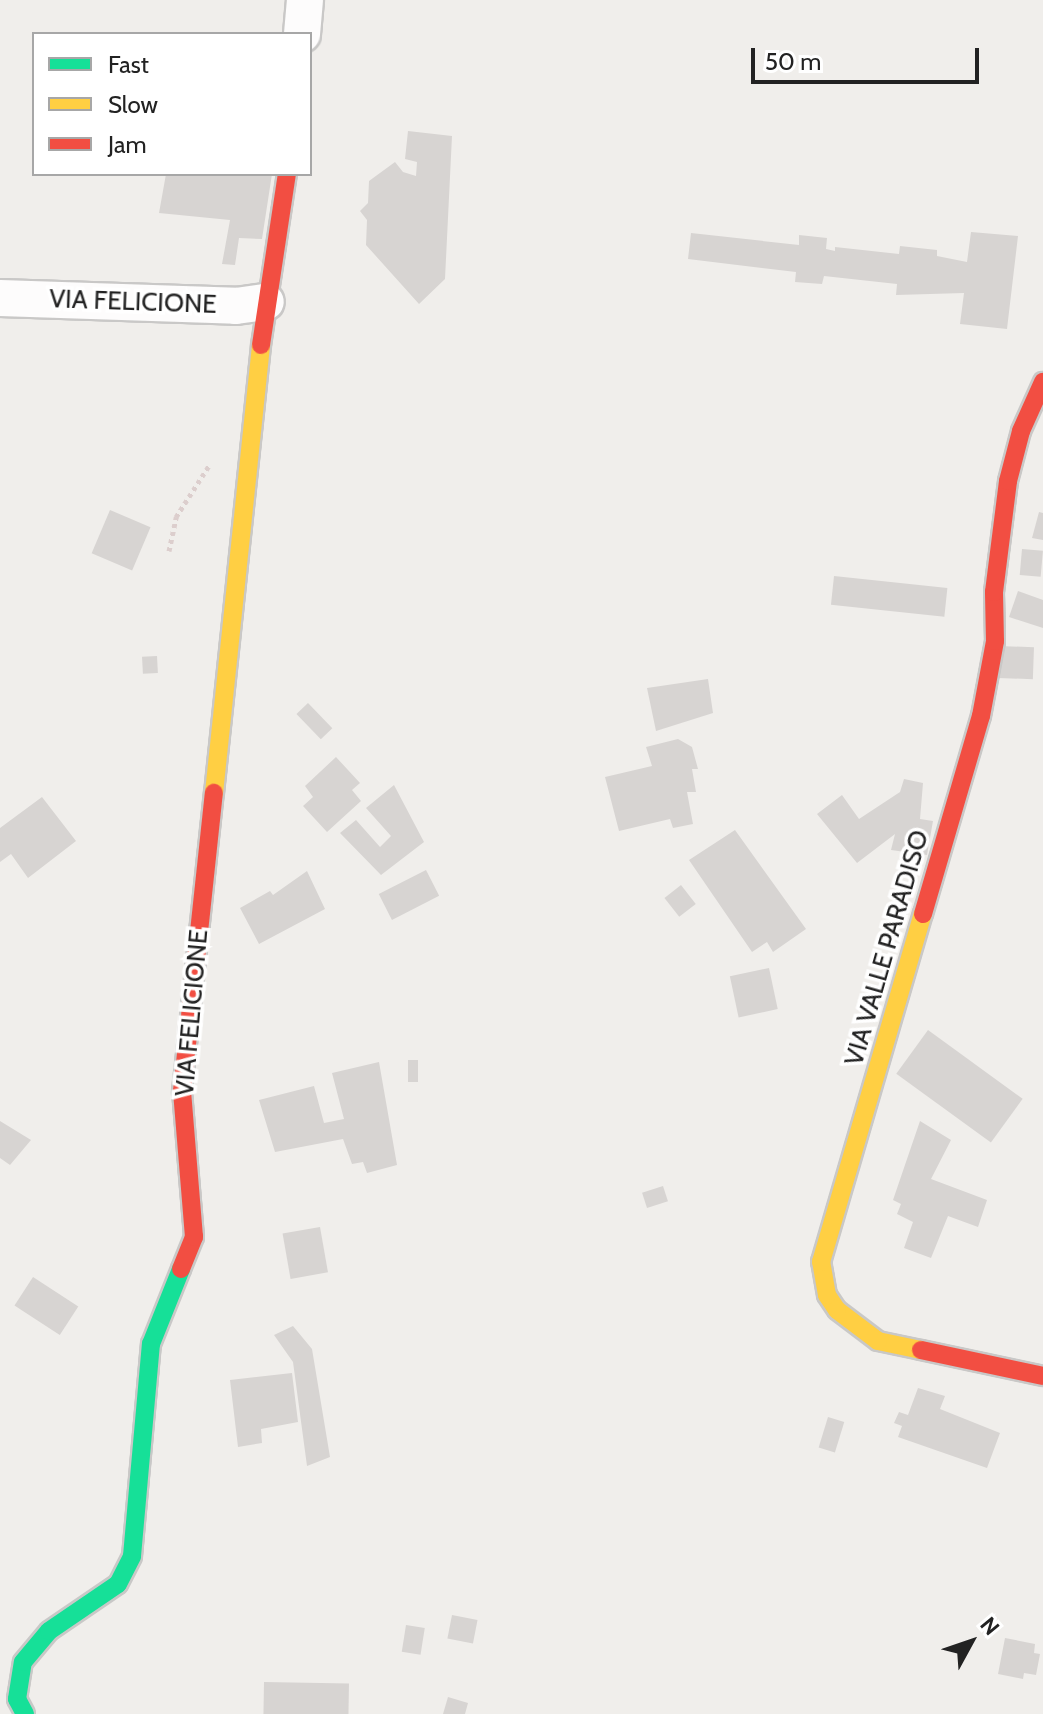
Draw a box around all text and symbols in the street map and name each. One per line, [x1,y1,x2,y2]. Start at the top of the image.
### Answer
legend [32,32,312,176]
scale bar [755,32,983,82]
text: 50 m [765,47,821,76]
text: Fast [108,50,149,79]
text: Slow [108,90,158,119]
text: Jam [108,130,146,159]
street label: VIA FELICIONE [49,283,217,321]
street label: VIA VALLE PARADISO [838,827,936,1069]
street label: VIA FELICIONE [169,928,215,1098]
north arrow [931,1602,1011,1682]
text: N [974,1612,1005,1641]

